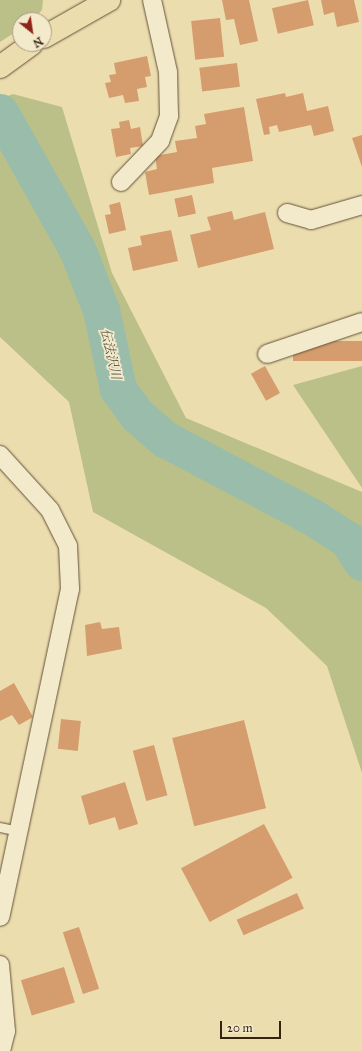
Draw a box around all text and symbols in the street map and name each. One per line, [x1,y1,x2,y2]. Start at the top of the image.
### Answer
north arrow [12,12,52,52]
text: N [30,34,45,50]
water label: 伝法沢川 [97,327,123,381]
scale bar [222,1013,283,1039]
text: 20 m [227,1021,253,1035]

